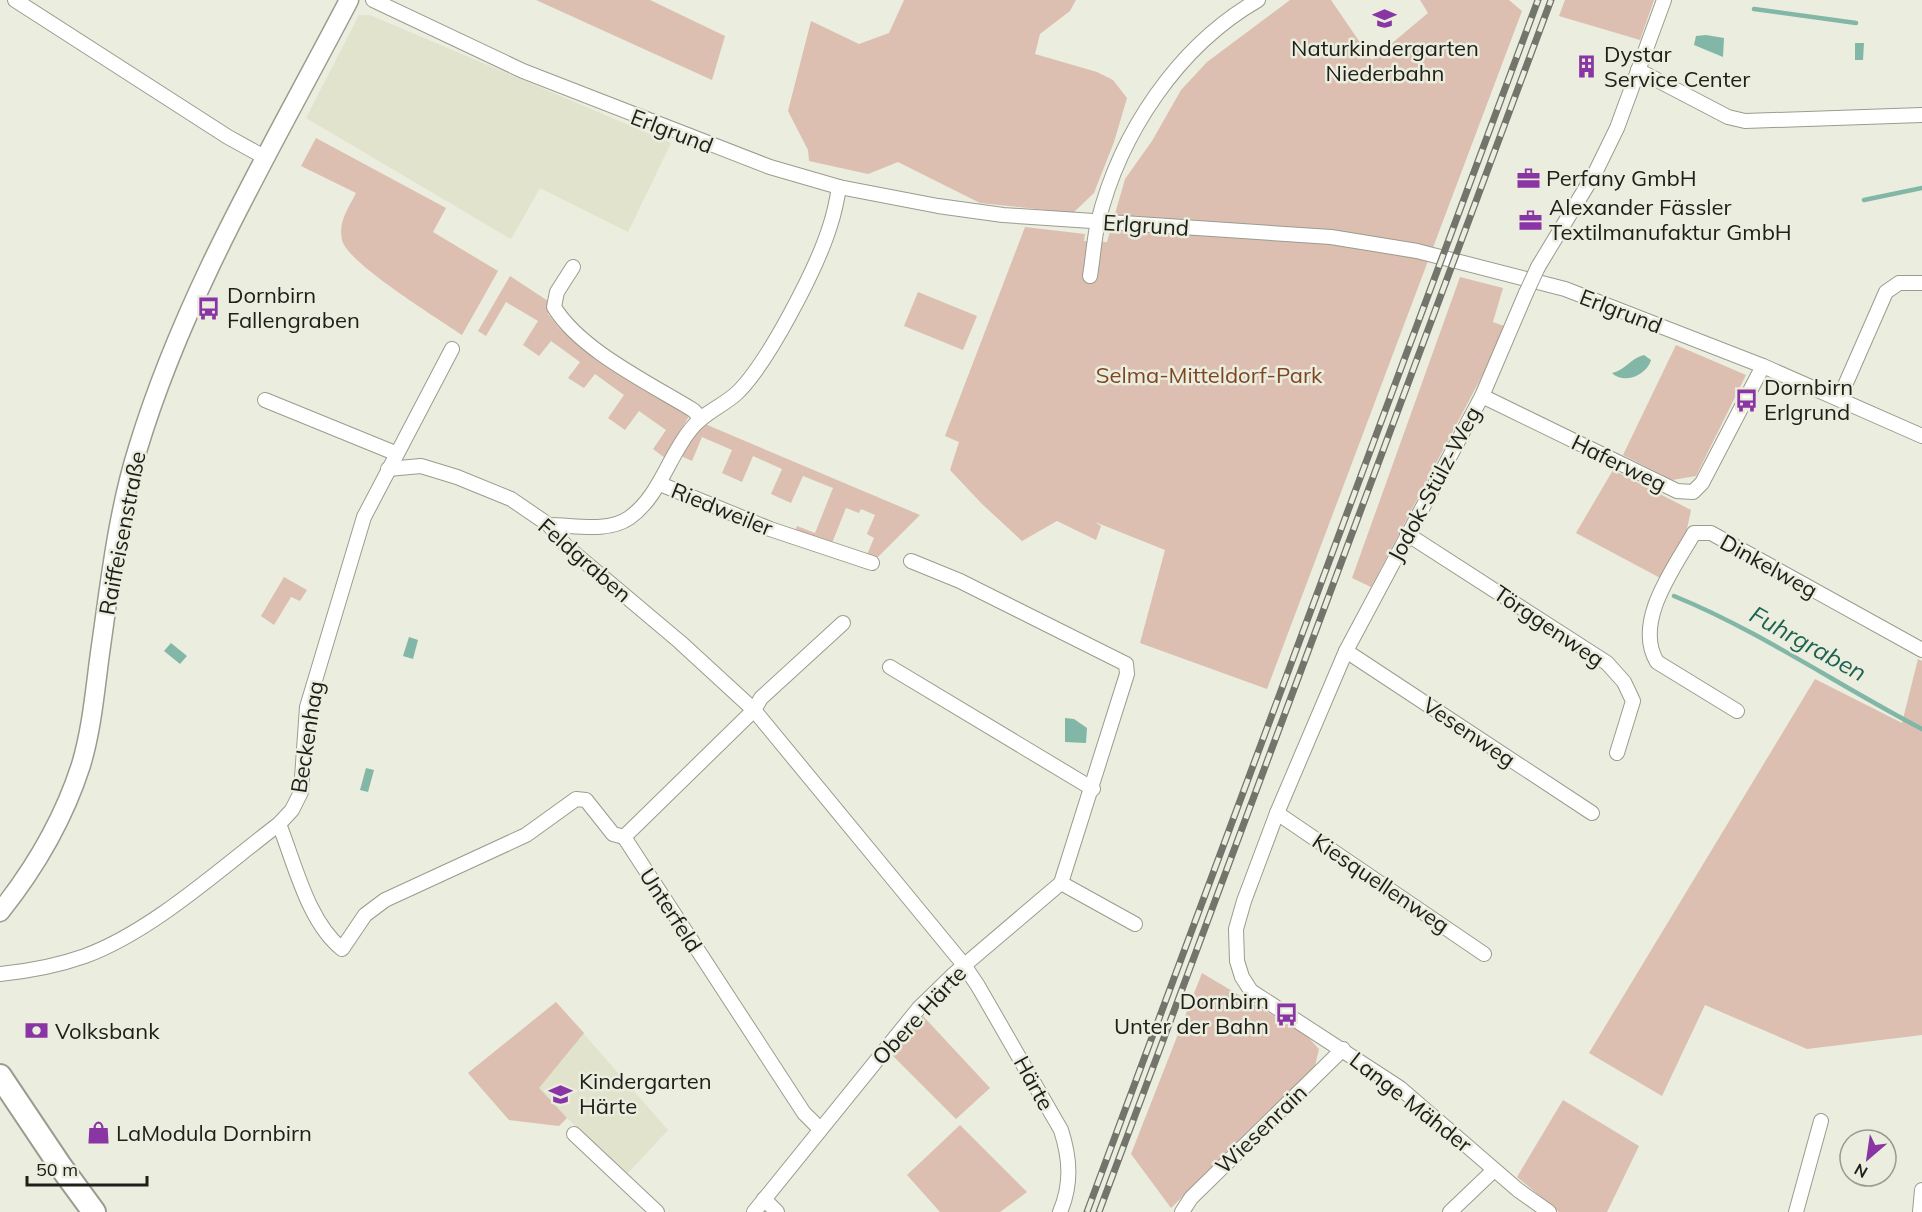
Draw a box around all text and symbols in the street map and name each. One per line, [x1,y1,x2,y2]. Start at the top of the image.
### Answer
school or university icon: Naturkindergarten Niederbahn [1372,6,1398,32]
place label: Naturkindergarten Niederbahn [1291,34,1479,87]
place label: Dystar Service Center [1604,40,1750,93]
building icon: Dystar Service Center [1573,54,1599,80]
street label: Erlgrund [627,102,717,160]
place label: Perfany GmbH [1546,164,1697,192]
office icon: Perfany GmbH [1515,165,1541,191]
place label: Alexander Fässler Textilmanufaktur GmbH [1549,193,1792,246]
office icon: Alexander Fässler Textilmanufaktur GmbH [1518,207,1544,233]
street label: Erlgrund [1102,208,1190,242]
place label: Dornbirn Fallengraben [227,281,360,334]
street label: Erlgrund [1576,282,1666,340]
bus stop icon: Dornbirn Fallengraben [196,295,222,321]
park label: Selma-Mitteldorf-Park [1096,361,1323,389]
place label: Dornbirn Erlgrund [1764,373,1853,426]
bus stop icon: Dornbirn Erlgrund [1733,387,1759,413]
street label: Jodok-Stülz-Weg [1381,402,1487,566]
street label: Haferweg [1567,428,1671,498]
street label: Raiffeisenstraße [92,449,152,617]
street label: Riedweiler [667,476,777,542]
street label: Feldgraben [533,512,637,608]
street label: Dinkelweg [1715,528,1823,604]
street label: Törggenweg [1488,579,1610,673]
water label: Fuhrgraben [1745,599,1872,687]
street label: Beckenhag [284,679,330,795]
street label: Vesenweg [1417,691,1521,773]
street label: Kiesquellenweg [1307,827,1455,939]
street label: Unterfeld [633,863,709,957]
street label: Obere Härte [866,959,972,1071]
place label: Dornbirn Unter der Bahn [1114,987,1269,1040]
bus stop icon: Dornbirn Unter der Bahn [1274,1001,1300,1027]
place label: Volksbank [55,1017,160,1045]
bank icon: Volksbank [24,1018,50,1044]
street label: Lange Mähder [1344,1046,1478,1158]
street label: Härte [1008,1051,1060,1115]
place label: Kindergarten Härte [579,1067,712,1120]
street label: Wiesenrain [1209,1078,1313,1180]
school or university icon: Kindergarten Härte [548,1081,574,1107]
place label: LaModula Dornbirn [116,1119,312,1147]
shop icon: LaModula Dornbirn [85,1120,111,1146]
north arrow [1838,1128,1898,1188]
scale bar [27,1149,147,1187]
text: 50 m [36,1158,78,1181]
text: N [1851,1159,1871,1183]

